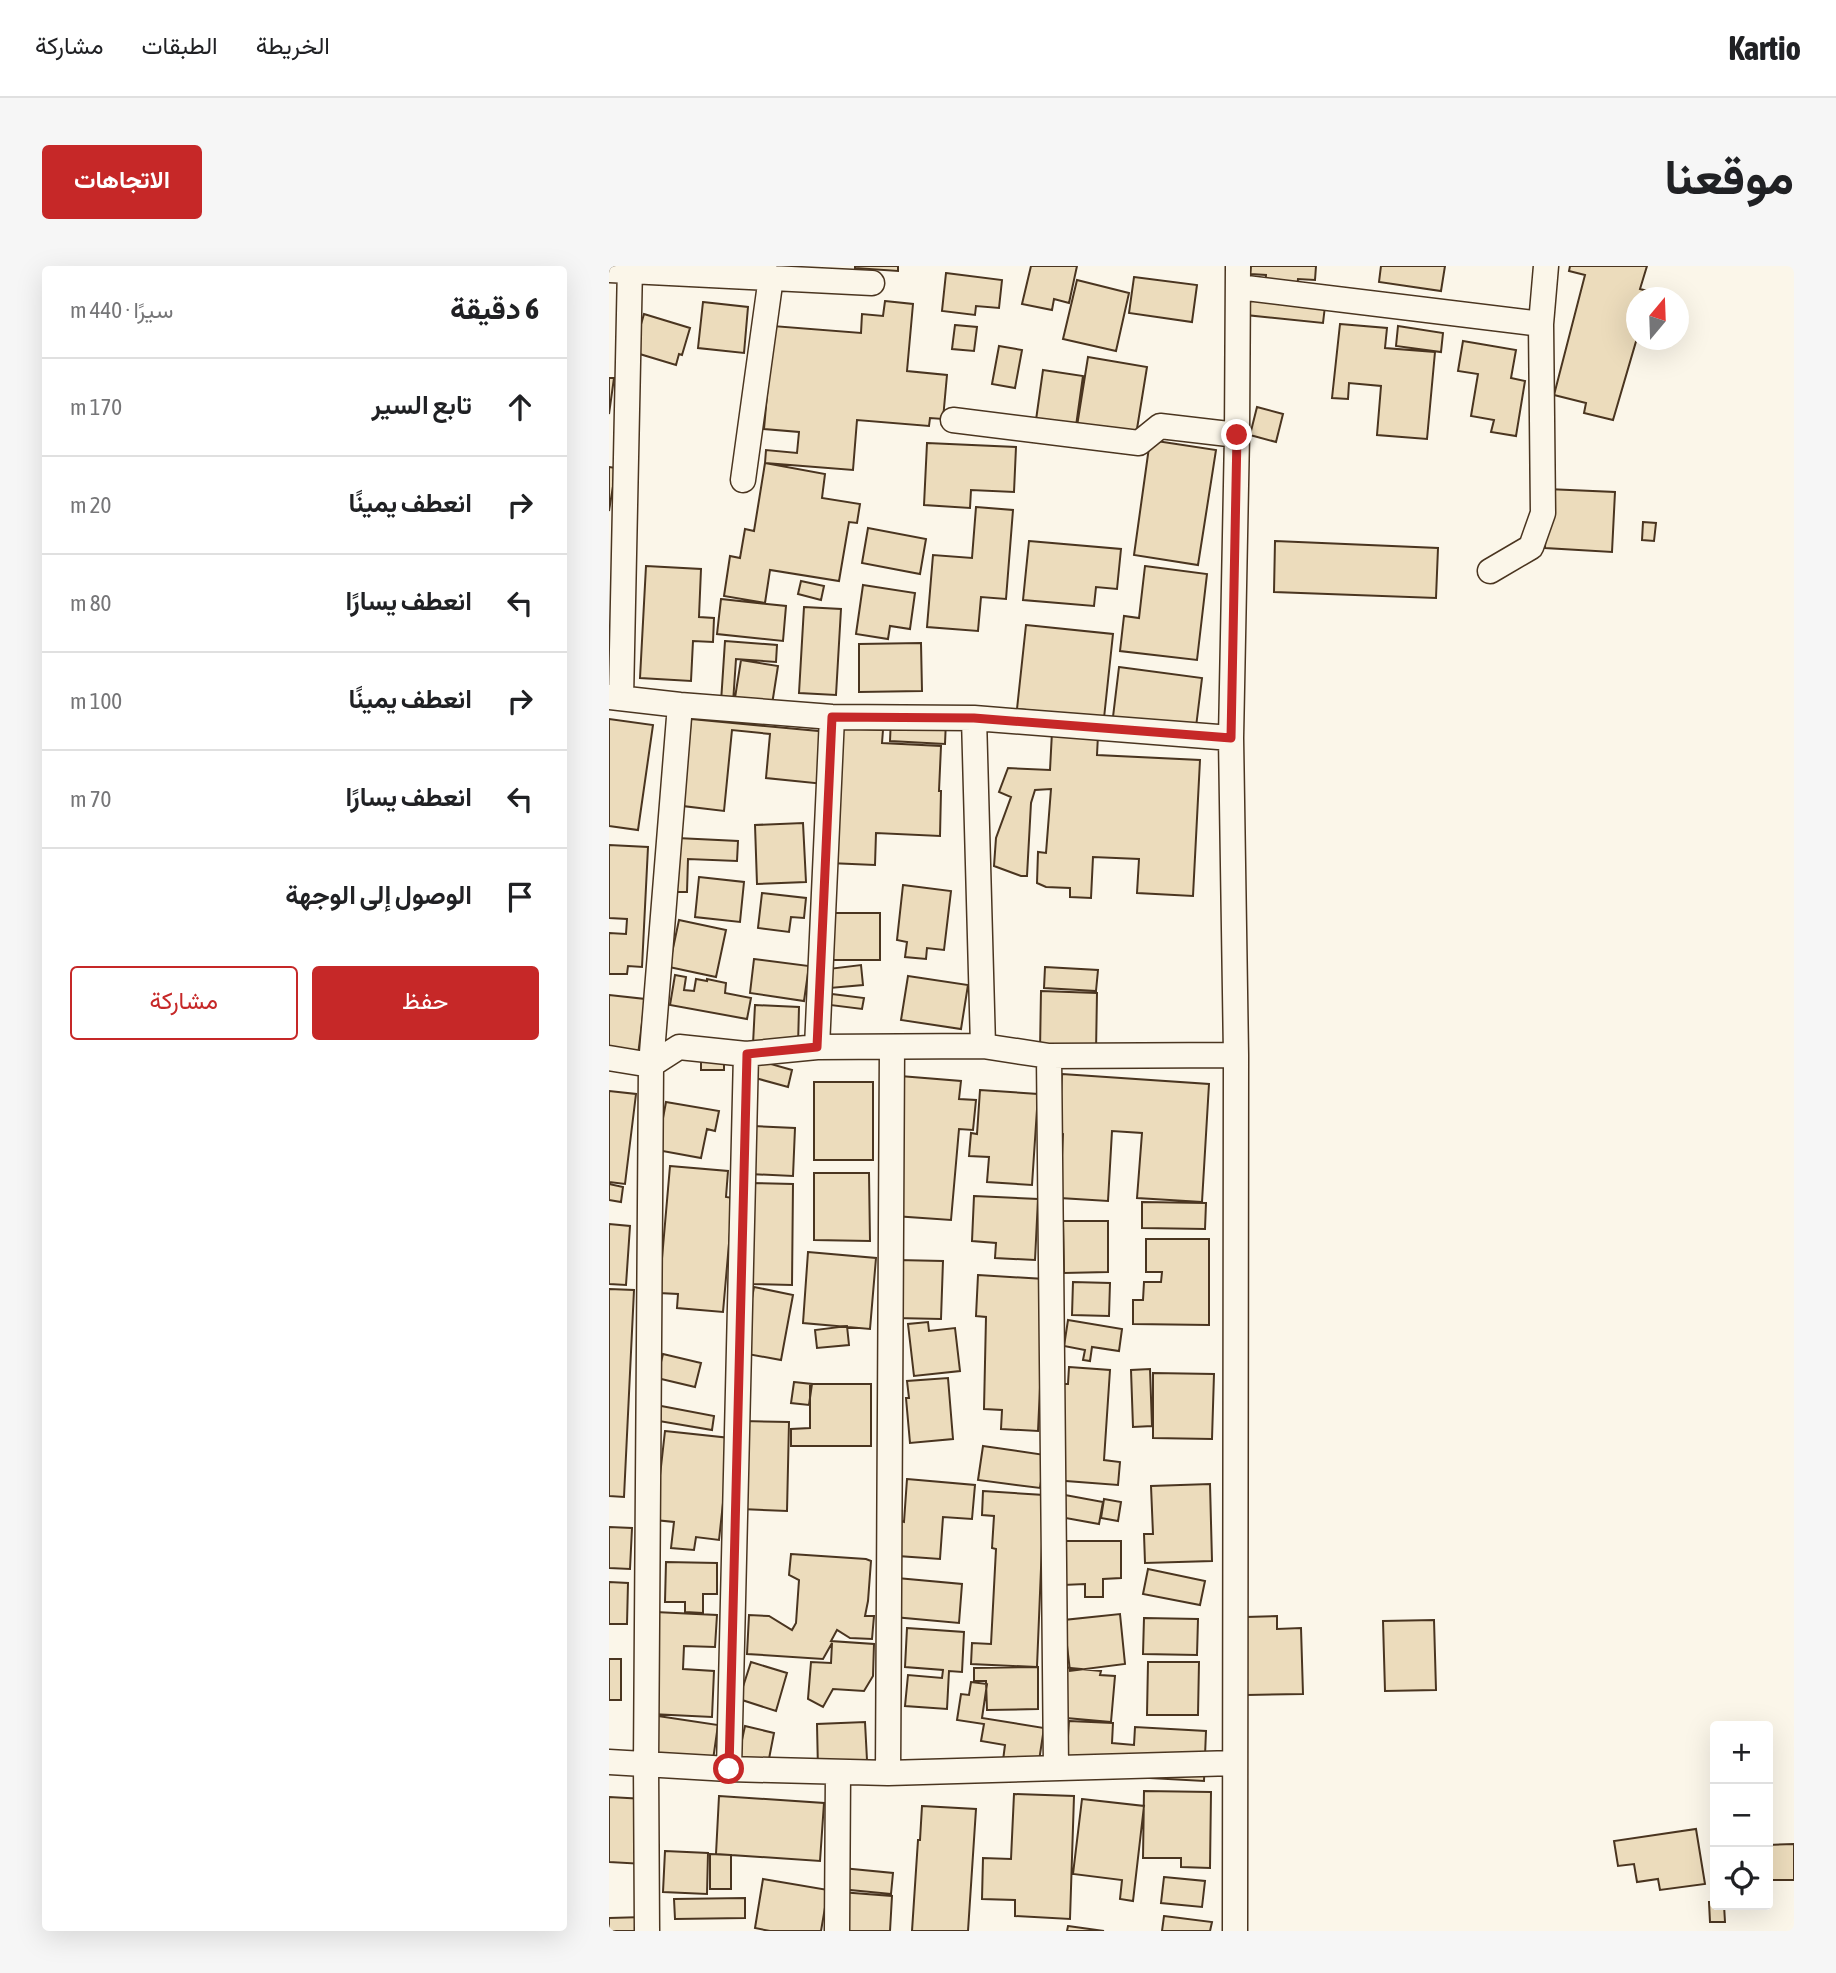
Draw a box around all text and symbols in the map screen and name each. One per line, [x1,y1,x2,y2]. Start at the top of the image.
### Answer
text: Kartio [1728,29,1801,67]
text: مشاركة [35,32,103,59]
text: الطبقات [141,32,218,59]
text: الخريطة [256,32,330,59]
button: الاتجاهات [42,145,202,219]
text: موقعنا [1664,148,1794,204]
north arrow [1626,287,1689,350]
text: 6 دقيقة [450,291,539,325]
text: سيرًا · 440 m [70,297,173,323]
icon: ahead [501,388,539,426]
text: تابع السير [371,390,472,420]
text: 170 m [70,394,122,420]
route end [1221,419,1252,450]
icon: right [501,486,539,524]
text: انعطف يمينًا [349,488,472,518]
text: 20 m [70,492,111,518]
icon: left [501,584,539,622]
text: انعطف يسارًا [345,586,472,616]
text: 80 m [70,590,111,616]
icon: right [501,682,539,720]
text: انعطف يمينًا [349,684,472,714]
text: 100 m [70,688,122,714]
icon: left [501,780,539,818]
text: انعطف يسارًا [345,782,472,812]
text: 70 m [70,786,111,812]
icon: arrive [501,878,539,916]
text: الوصول إلى الوجهة [285,880,472,910]
button: مشاركة [70,966,298,1040]
button: حفظ [312,966,539,1040]
map controls [1710,1721,1773,1910]
button: + [1710,1721,1773,1784]
route start [713,1753,744,1784]
button: − [1710,1784,1773,1847]
button: locate [1710,1847,1773,1910]

